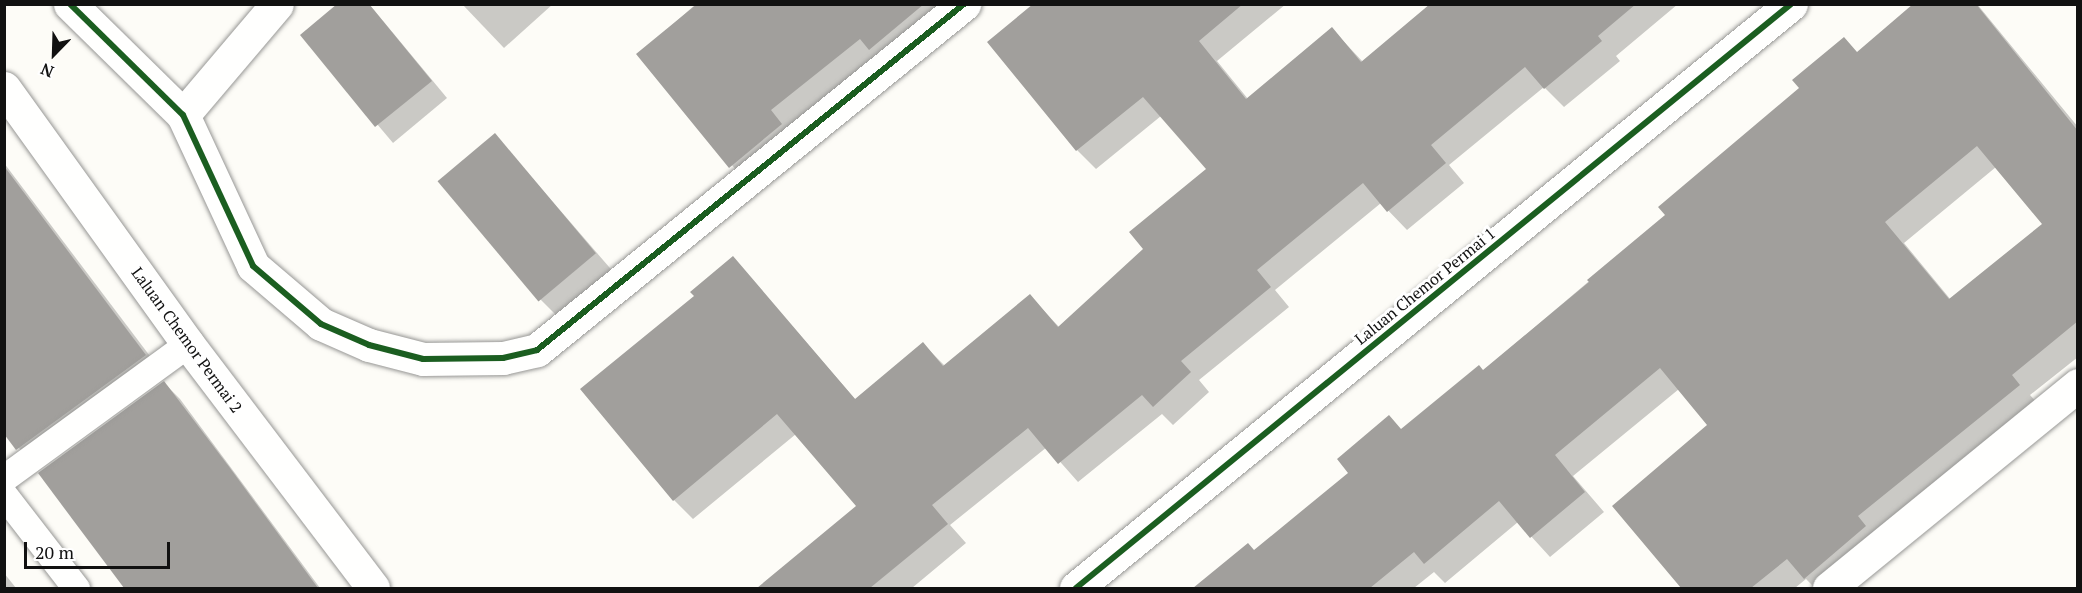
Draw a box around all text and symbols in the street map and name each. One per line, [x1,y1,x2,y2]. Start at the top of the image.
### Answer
north arrow [24,24,84,84]
text: N [37,58,57,83]
street label: Laluan Chemor Permai 1 [1351,223,1499,349]
street label: Laluan Chemor Permai 2 [128,264,246,416]
scale bar [27,530,172,568]
text: 20 m [35,540,74,564]

